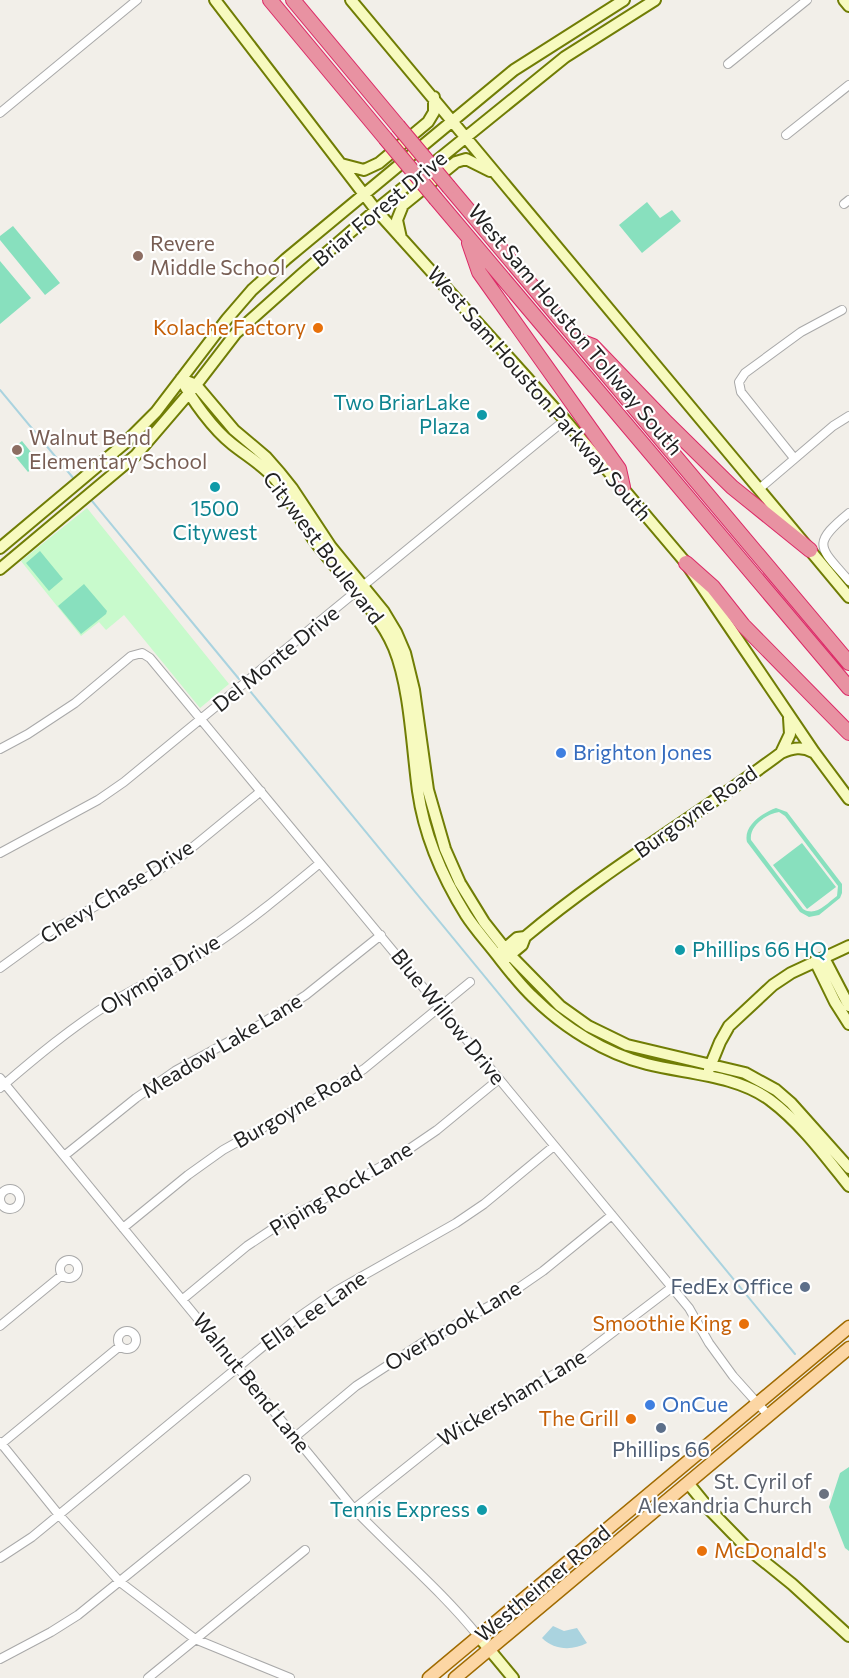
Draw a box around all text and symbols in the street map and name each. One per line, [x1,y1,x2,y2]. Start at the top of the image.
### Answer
street label: Briar Forest Drive [307,145,451,271]
street label: West Sam Houston Tollway South [464,198,689,460]
place label: Revere Middle School [150,230,285,279]
marker: Revere Middle School [131,249,145,263]
street label: West Sam Houston Parkway South [423,261,657,525]
place label: Kolache Factory [153,314,306,339]
marker: Kolache Factory [311,321,325,335]
place label: Two BriarLake Plaza [333,389,470,438]
marker: Two BriarLake Plaza [475,408,489,422]
place label: Walnut Bend Elementary School [29,424,207,473]
marker: Walnut Bend Elementary School [10,443,24,457]
street label: Citywest Boulevard [259,466,390,628]
marker: 1500 Citywest [208,480,222,494]
place label: 1500 Citywest [173,495,257,544]
street label: Del Monte Drive [207,599,343,716]
place label: Brighton Jones [573,739,712,764]
marker: Brighton Jones [554,746,568,760]
street label: Burgoyne Road [629,759,761,862]
street label: Chevy Chase Drive [35,834,197,948]
street label: Olympia Drive [95,928,224,1019]
place label: Phillips 66 HQ [692,936,827,961]
street label: Blue Willow Drive [387,943,511,1089]
marker: Phillips 66 HQ [673,943,687,957]
street label: Meadow Lake Lane [137,987,306,1102]
street label: Burgoyne Road [229,1059,366,1153]
street label: Piping Rock Lane [264,1135,416,1240]
street label: Ella Lee Lane [256,1264,370,1355]
place label: FedEx Office [670,1273,793,1298]
street label: Overbrook Lane [380,1274,525,1375]
marker: FedEx Office [798,1280,812,1294]
street label: Walnut Bend Lane [188,1307,316,1457]
place label: Smoothie King [592,1310,732,1335]
marker: Smoothie King [737,1317,751,1331]
street label: Wickersham Lane [433,1343,590,1451]
place label: OnCue [662,1391,728,1416]
marker: OnCue [643,1398,657,1412]
place label: The Grill [539,1405,619,1430]
marker: The Grill [624,1412,638,1426]
marker: Phillips 66 [654,1421,668,1435]
place label: Phillips 66 [612,1436,710,1461]
place label: St. Cyril of Alexandria Church [637,1468,813,1517]
marker: St. Cyril of Alexandria Church [817,1487,831,1501]
place label: Tennis Express [330,1496,470,1521]
marker: Tennis Express [475,1503,489,1517]
street label: Westheimer Road [469,1519,615,1647]
place label: McDonald's [714,1537,827,1562]
marker: McDonald's [695,1544,709,1558]

